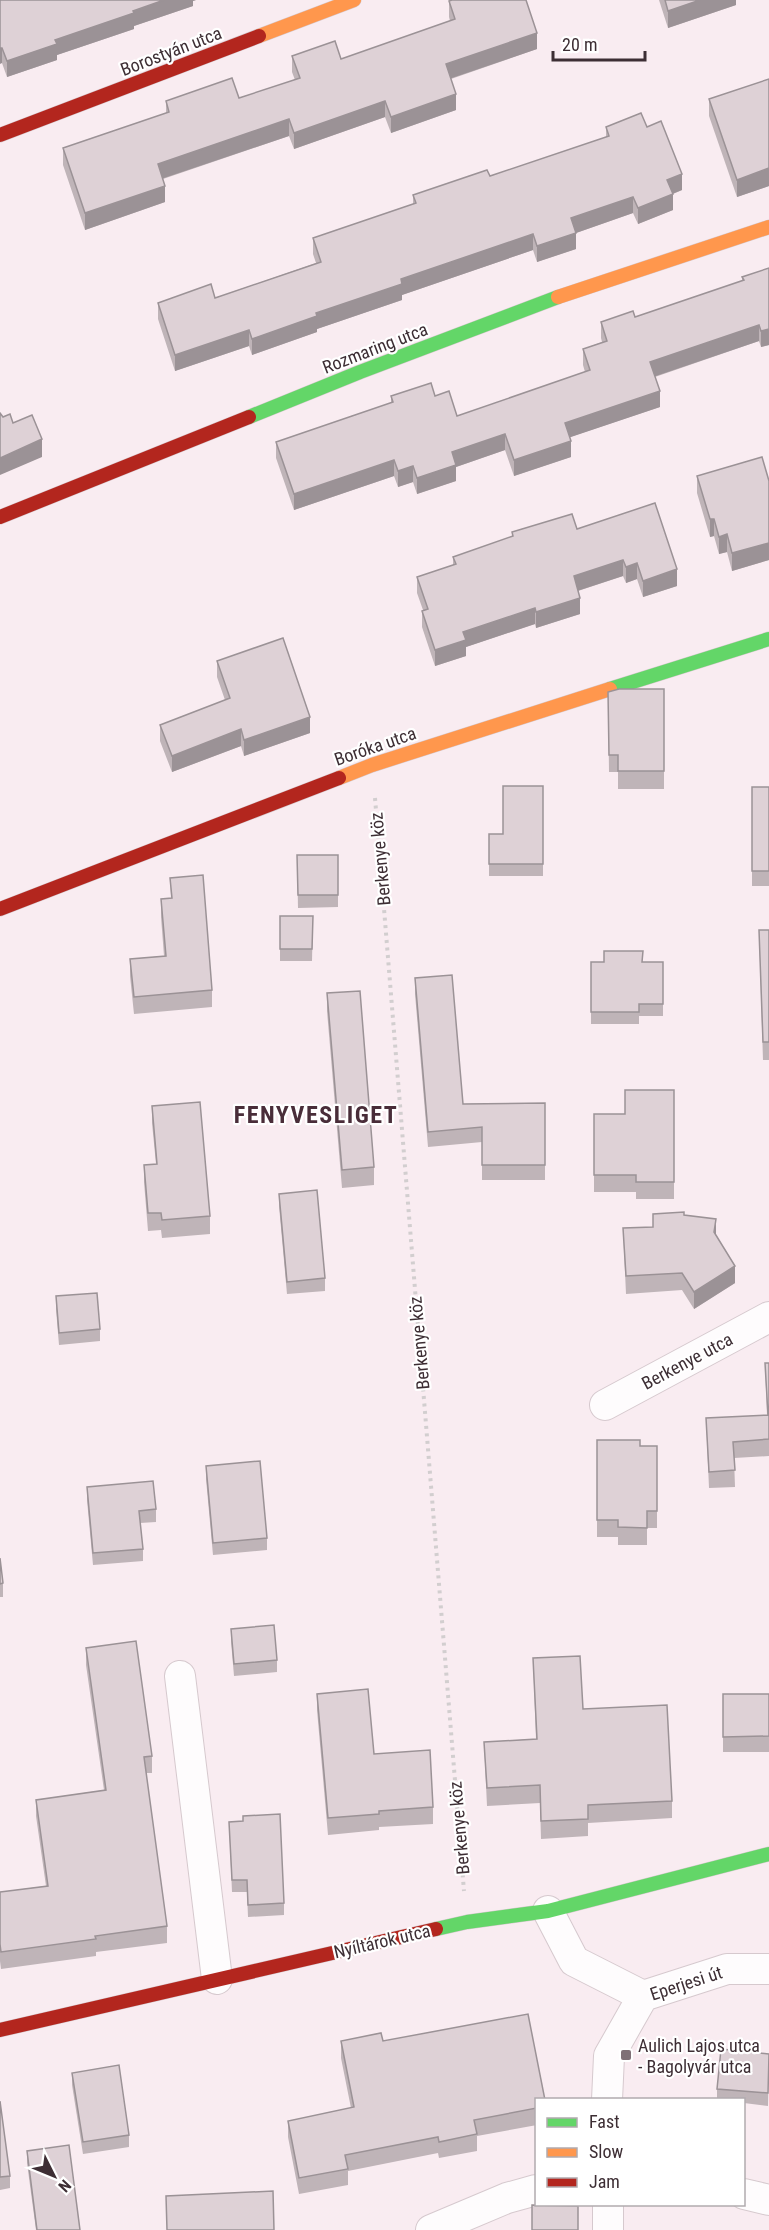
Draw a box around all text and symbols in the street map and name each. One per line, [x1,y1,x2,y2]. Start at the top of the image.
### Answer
street label: Borostyán utca [118,22,224,80]
scale bar [553,24,644,62]
text: 20 m [562,34,597,55]
street label: Rozmaring utca [319,318,431,378]
street label: Boróka utca [331,722,419,770]
street label: Berkenye köz [365,811,395,907]
district label: FENYVESLIGET [234,1101,398,1129]
street label: Berkenye köz [404,1295,434,1391]
street label: Berkenye utca [638,1328,736,1394]
street label: Berkenye köz [444,1780,474,1876]
street label: Nyíltárok utca [332,1920,432,1962]
street label: Eperjesi út [647,1961,725,2005]
place label: Aulich Lajos utca - Bagolyvár utca [638,2035,760,2077]
marker: Aulich Lajos utca - Bagolyvár utca [619,2048,633,2062]
legend [535,2098,745,2206]
text: Fast [589,2111,620,2132]
text: Slow [589,2141,624,2162]
north arrow [24,2146,84,2206]
text: Jam [589,2171,620,2192]
text: N [54,2176,75,2196]

